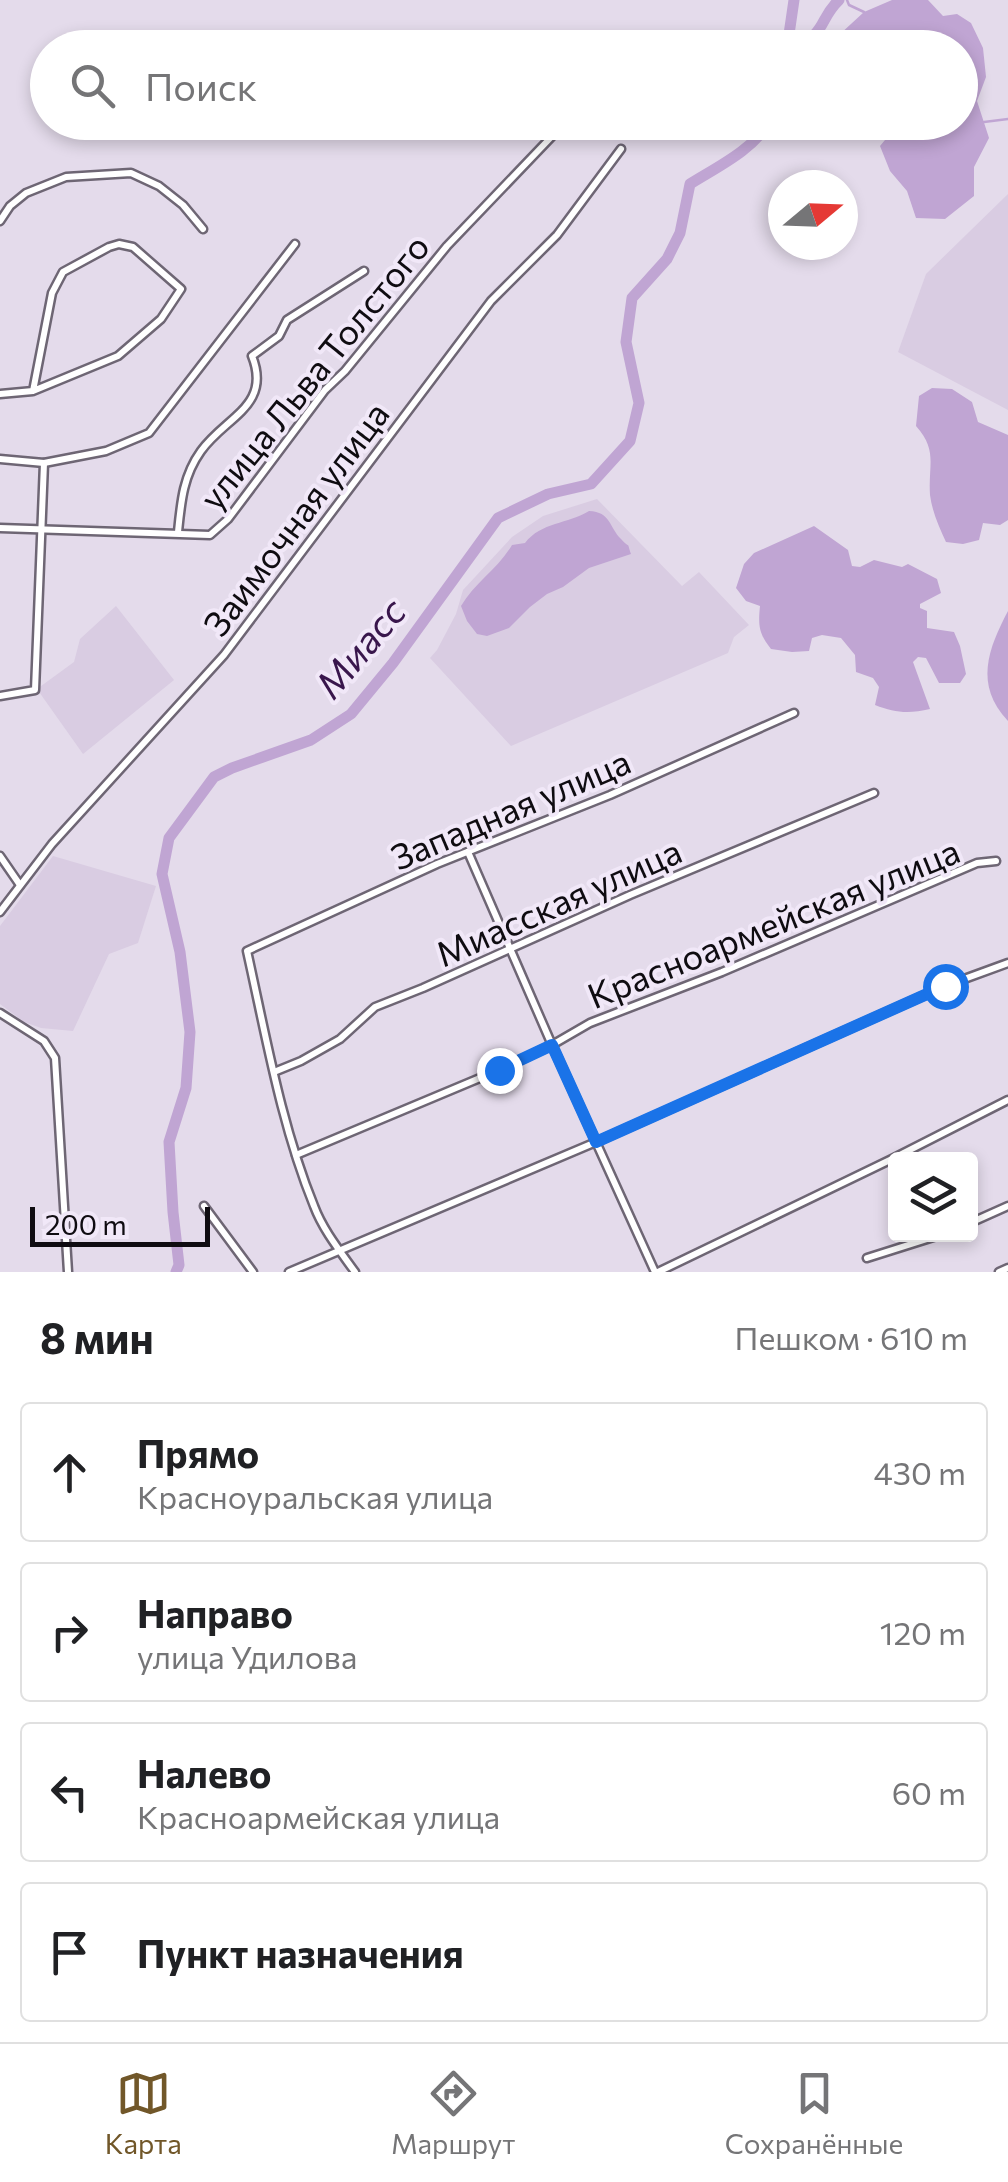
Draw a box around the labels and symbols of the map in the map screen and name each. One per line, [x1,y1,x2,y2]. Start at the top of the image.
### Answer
north arrow [768,170,858,260]
street label: улица Льва Толстого [189,225,437,517]
street label: Заимочная улица [193,393,397,643]
water label: Миасс [304,588,414,706]
street label: Западная улица [384,738,636,878]
street label: Миасская улица [429,828,687,974]
street label: Красноармейская улица [581,828,965,1016]
route start [923,964,969,1010]
route end [477,1048,523,1094]
scale bar [30,1202,210,1246]

